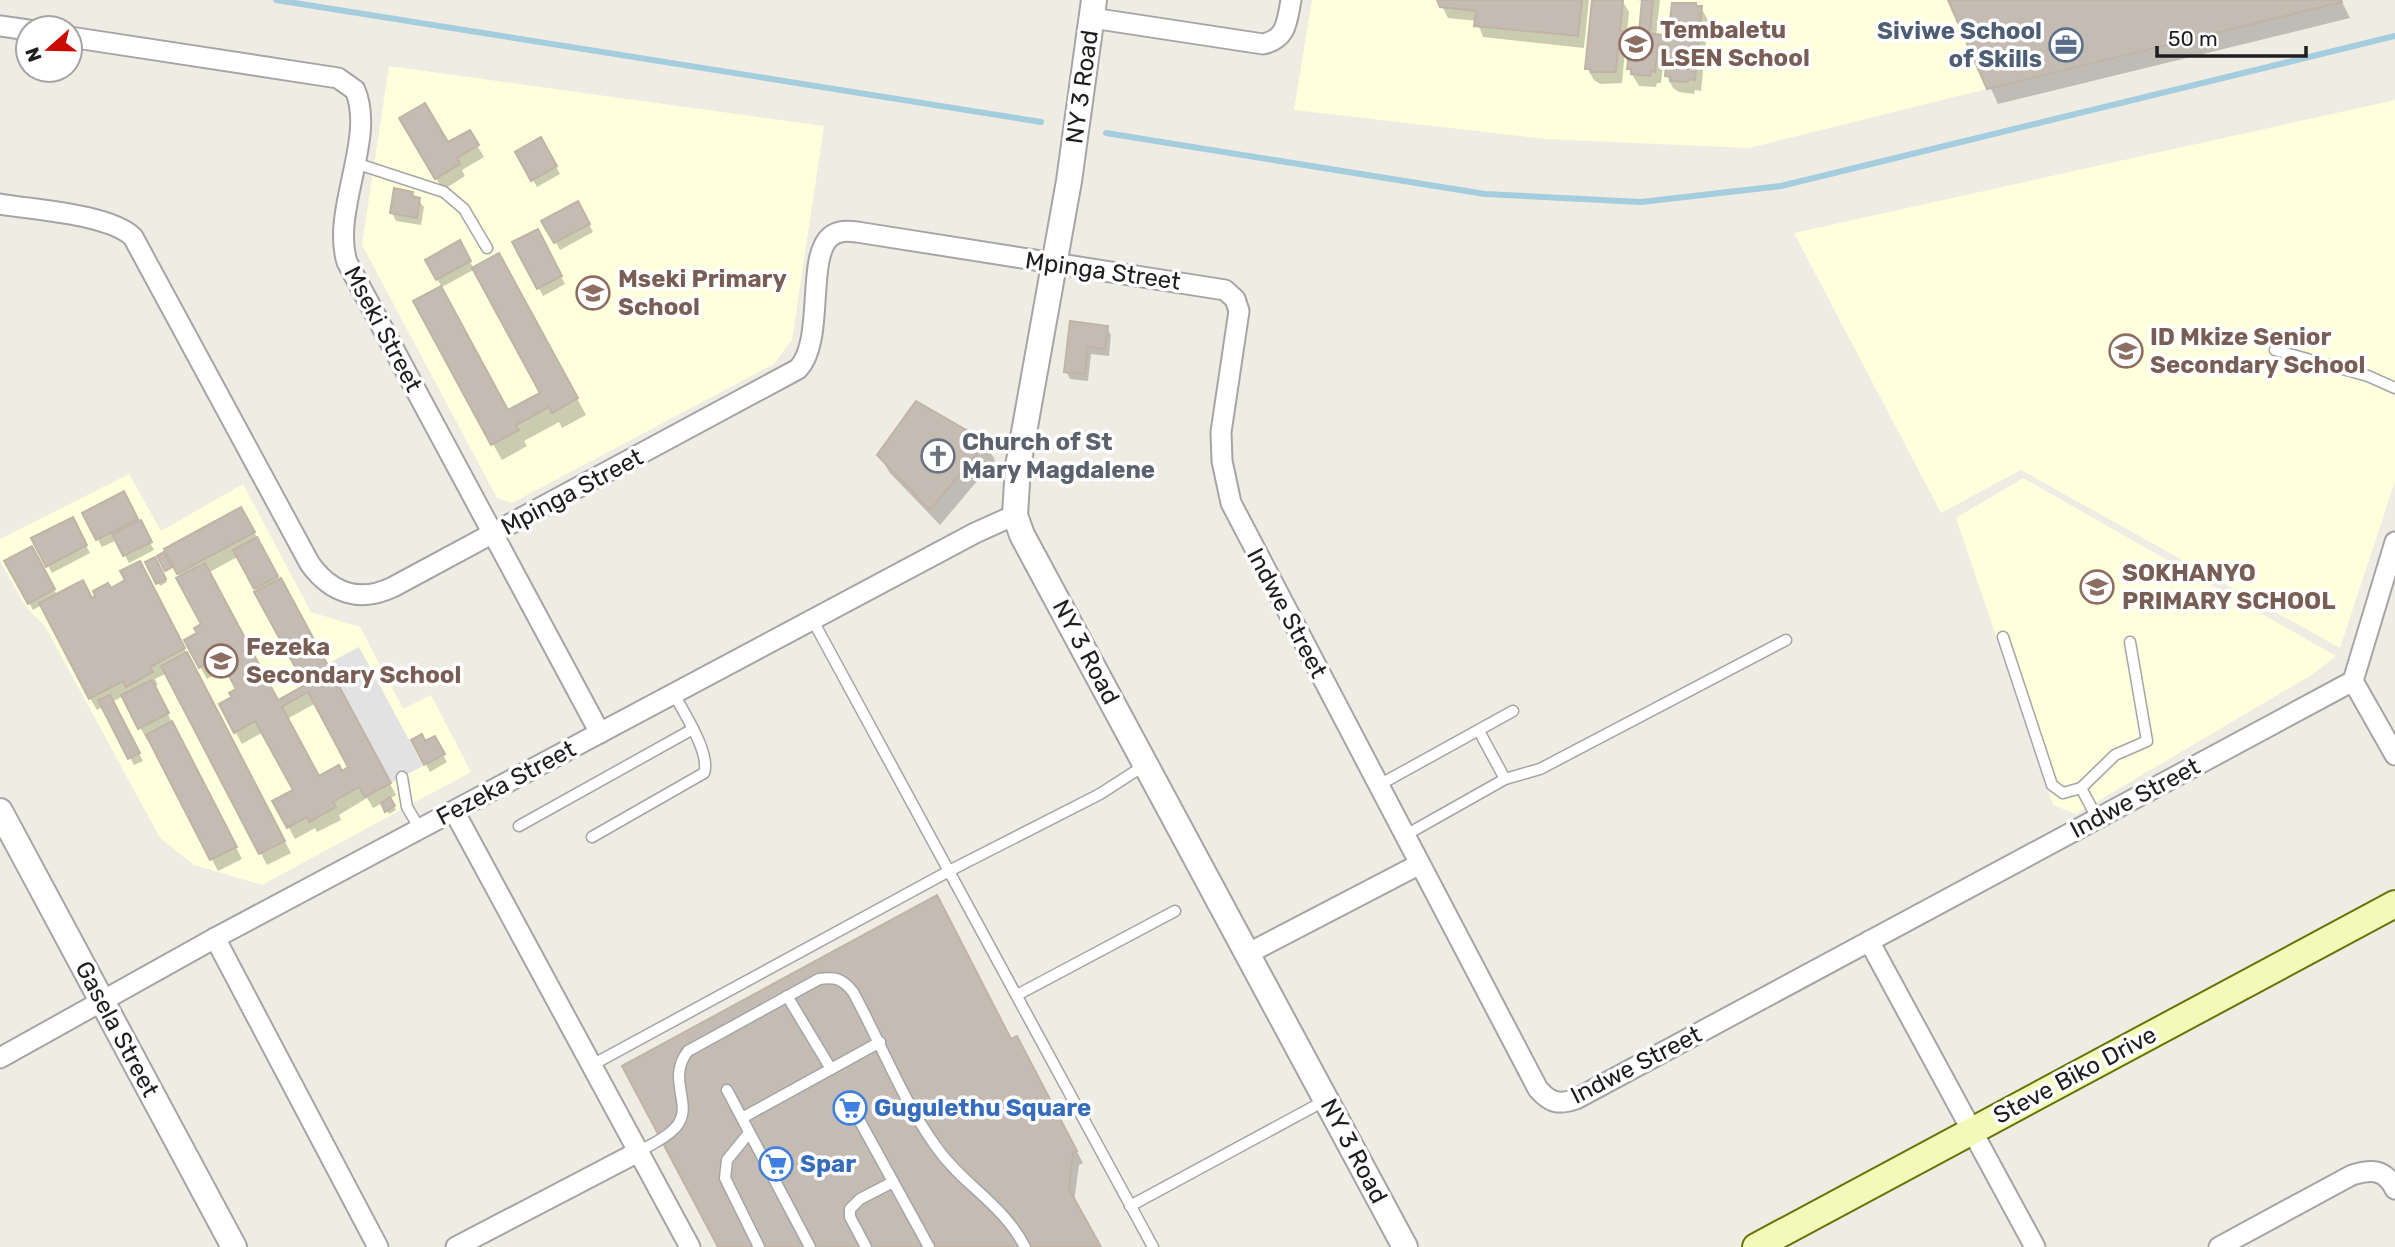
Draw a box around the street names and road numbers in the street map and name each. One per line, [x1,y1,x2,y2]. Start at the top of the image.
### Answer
street label: NY 3 Road [1060,28,1104,146]
street label: Mpinga Street [1024,246,1182,296]
street label: Mseki Street [338,261,428,397]
street label: Mpinga Street [496,443,648,541]
street label: Indwe Street [1241,543,1333,683]
street label: NY 3 Road [1047,595,1125,709]
street label: Fezeka Street [432,735,580,831]
street label: Indwe Street [2065,752,2205,844]
street label: Gasela Street [70,956,164,1102]
street label: Indwe Street [1566,1020,1706,1110]
street label: Steve Biko Drive [1989,1020,2161,1130]
street label: NY 3 Road [1315,1094,1393,1208]

